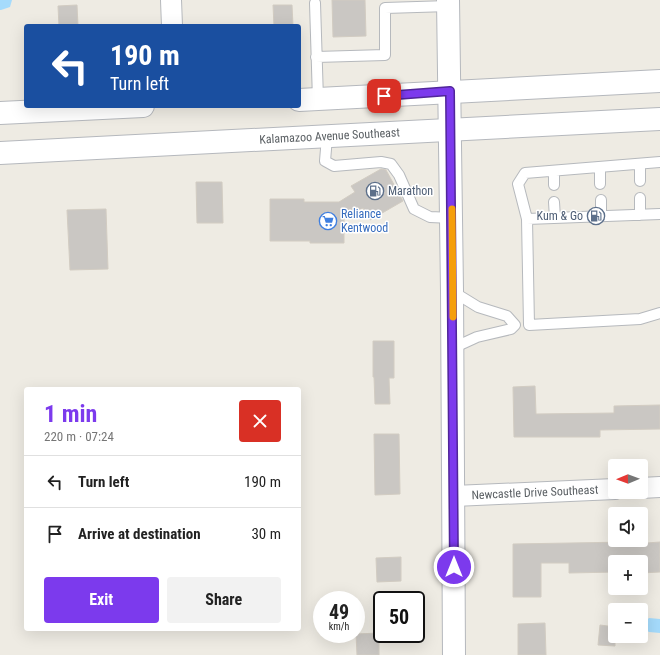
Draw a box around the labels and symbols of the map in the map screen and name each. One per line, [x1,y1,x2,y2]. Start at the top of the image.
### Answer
pin [367,79,401,113]
street label: Kalamazoo Avenue Southeast [259,125,401,147]
fuel station icon: Marathon [365,181,385,201]
place label: Marathon [388,184,433,198]
fuel station icon: Kum & Go [586,206,606,226]
place label: Reliance Kentwood [341,207,388,235]
place label: Kum & Go [537,209,583,223]
supermarket icon: Reliance Kentwood [318,211,338,231]
north arrow [608,459,648,499]
street label: Newcastle Drive Southeast [471,483,599,502]
position arrow [433,546,475,588]
speed limit sign: 50 [373,591,425,643]

